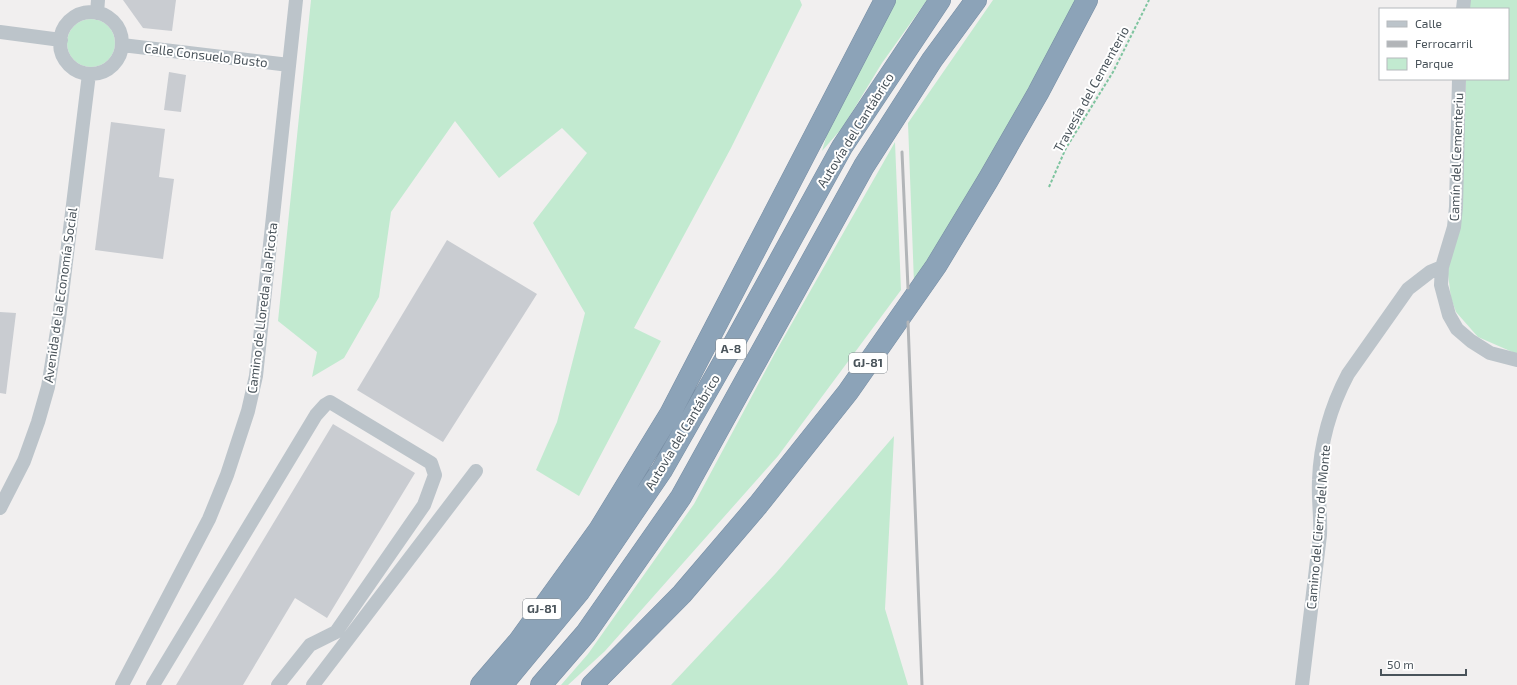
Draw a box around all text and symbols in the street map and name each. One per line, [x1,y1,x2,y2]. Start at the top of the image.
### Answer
legend [1379,8,1509,80]
text: Calle [1415,16,1442,30]
street label: Travesía del Cementerio [1050,23,1132,155]
text: Ferrocarril [1415,36,1473,50]
street label: Calle Consuelo Busto [143,40,269,70]
text: Parque [1415,56,1453,70]
street label: Autovía del Cantábrico [813,70,897,190]
street label: Camín del Cementeriu [1446,92,1466,222]
street label: Avenida de la Economía Social [40,206,80,384]
street label: Camino de Lloreda a la Picota [244,222,280,394]
road number: A-8 [716,339,746,359]
road number: GJ-81 [849,353,887,373]
street label: Autovía del Cantábrico [641,371,723,493]
street label: Camino del Cierro del Monte [1303,444,1333,610]
road number: GJ-81 [523,599,561,619]
scale bar [1381,651,1466,677]
text: 50 m [1387,657,1414,671]

